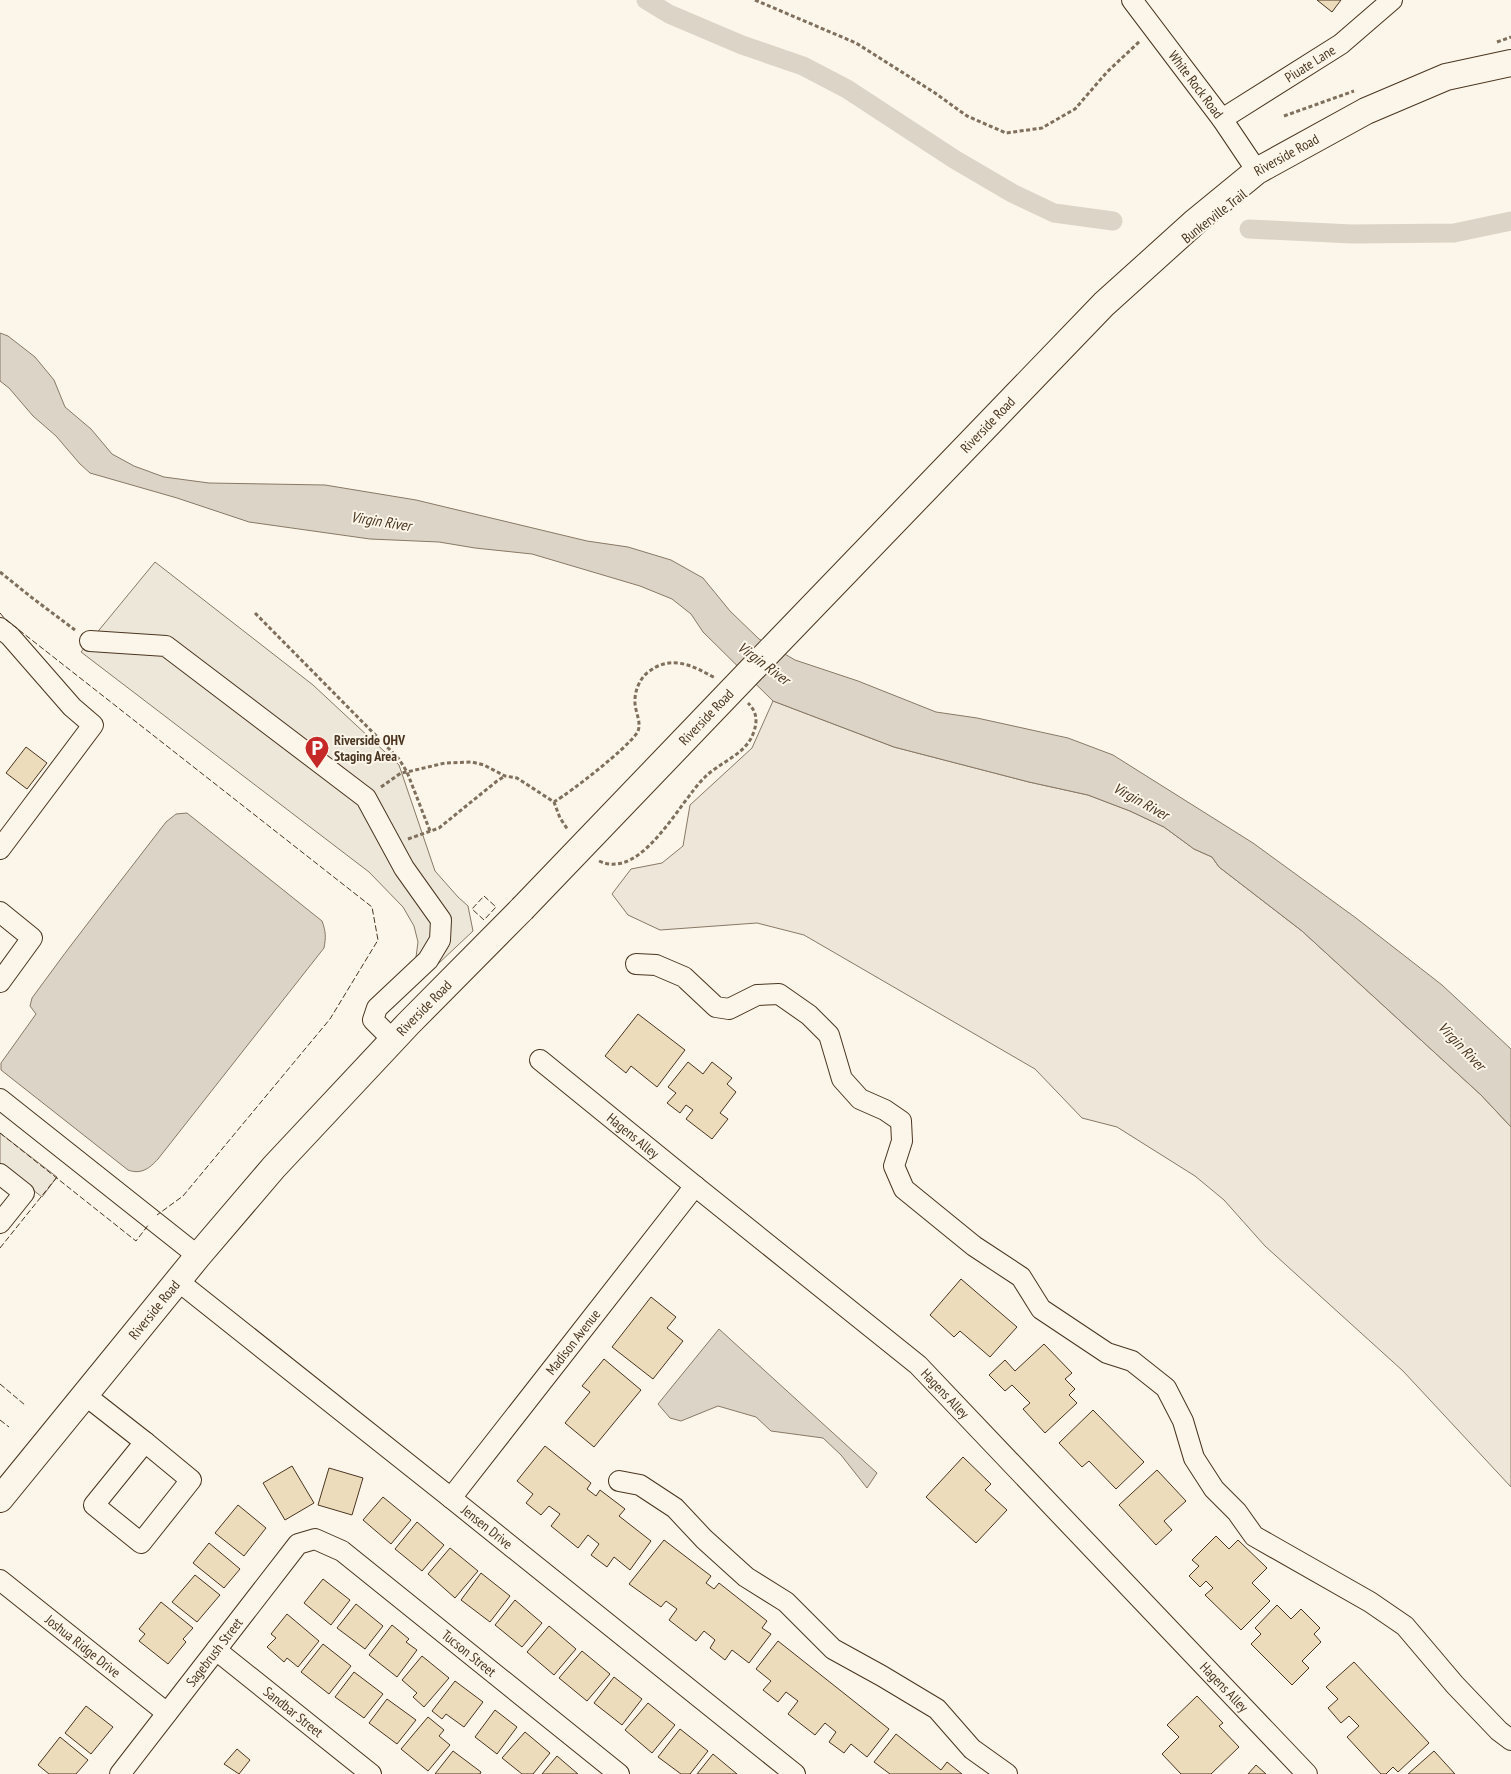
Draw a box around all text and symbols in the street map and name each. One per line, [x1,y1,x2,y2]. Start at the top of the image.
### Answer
street label: Piuate Lane [1281,41,1339,86]
street label: White Rock Road [1165,47,1227,122]
street label: Riverside Road [1251,130,1322,180]
street label: Bunkerville Trail [1178,184,1251,247]
street label: Riverside Road [956,393,1019,457]
water label: Virgin River [350,507,414,535]
water label: Virgin River [734,637,795,690]
street label: Riverside Road [675,685,737,749]
place label: Riverside OHV Staging Area [334,731,406,765]
parking icon: Riverside OHV Staging Area [304,735,330,769]
water label: Virgin River [1110,778,1174,825]
street label: Riverside Road [392,976,455,1040]
water label: Virgin River [1434,1018,1491,1076]
street label: Hagens Alley [603,1109,664,1163]
street label: Riverside Road [125,1276,184,1343]
street label: Madison Avenue [542,1305,604,1379]
street label: Hagens Alley [917,1365,974,1423]
street label: Jensen Drive [457,1500,516,1553]
street label: Joshua Ridge Drive [41,1610,124,1682]
street label: Sagebrush Street [182,1614,247,1690]
street label: Tucson Street [438,1626,500,1681]
street label: Hagens Alley [1196,1658,1253,1716]
street label: Sandbar Street [260,1683,327,1741]

